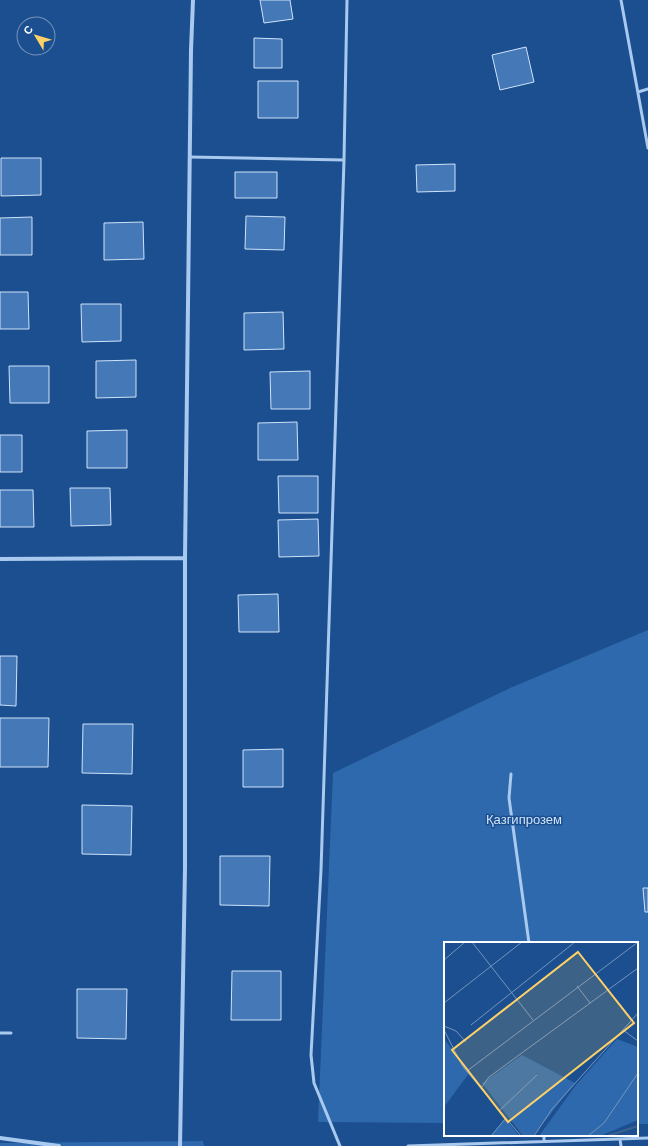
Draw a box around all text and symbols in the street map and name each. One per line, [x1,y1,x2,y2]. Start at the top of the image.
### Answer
north arrow [16,16,56,56]
text: С [21,23,35,37]
park label: Қазгипрозем [486,812,562,827]
inset map [444,942,638,1136]

